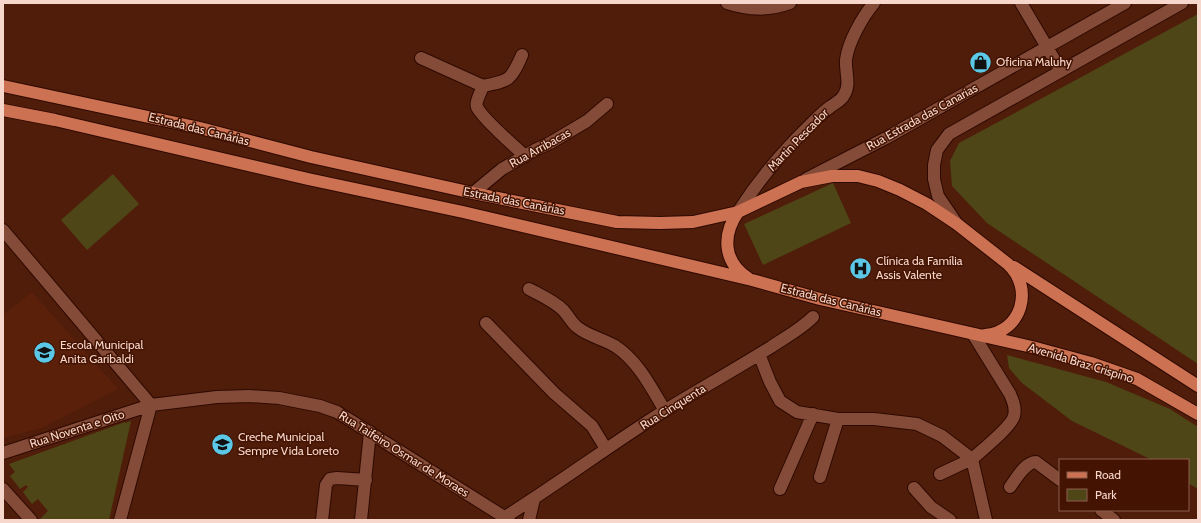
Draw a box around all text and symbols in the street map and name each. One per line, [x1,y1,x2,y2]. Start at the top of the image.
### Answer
shop icon: Oficina Maluhy [968,49,994,75]
place label: Oficina Maluhy [996,54,1072,69]
street label: Rua Estrada das Canarias [864,80,980,153]
street label: Martin Pescador [764,105,831,174]
street label: Estrada das Canárias [147,109,251,148]
street label: Rua Arribacas [506,125,573,171]
street label: Estrada das Canárias [462,183,566,218]
place label: Clínica da Família Assis Valente [876,253,963,282]
hospital icon: Clínica da Família Assis Valente [848,255,874,281]
street label: Estrada das Canárias [779,280,883,319]
place label: Escola Municipal Anita Garibaldi [60,337,143,366]
school or university icon: Escola Municipal Anita Garibaldi [31,339,57,365]
street label: Avenida Braz Crispino [1027,339,1136,386]
street label: Rua Cinquenta [637,380,708,433]
street label: Rua Noventa e Oito [28,406,127,451]
street label: Rua Taifeiro Osmar de Moraes [336,407,472,500]
place label: Creche Municipal Sempre Vida Loreto [238,429,340,458]
school or university icon: Creche Municipal Sempre Vida Loreto [209,431,235,457]
legend [1059,459,1189,511]
text: Road [1095,467,1121,482]
text: Park [1095,487,1117,502]

